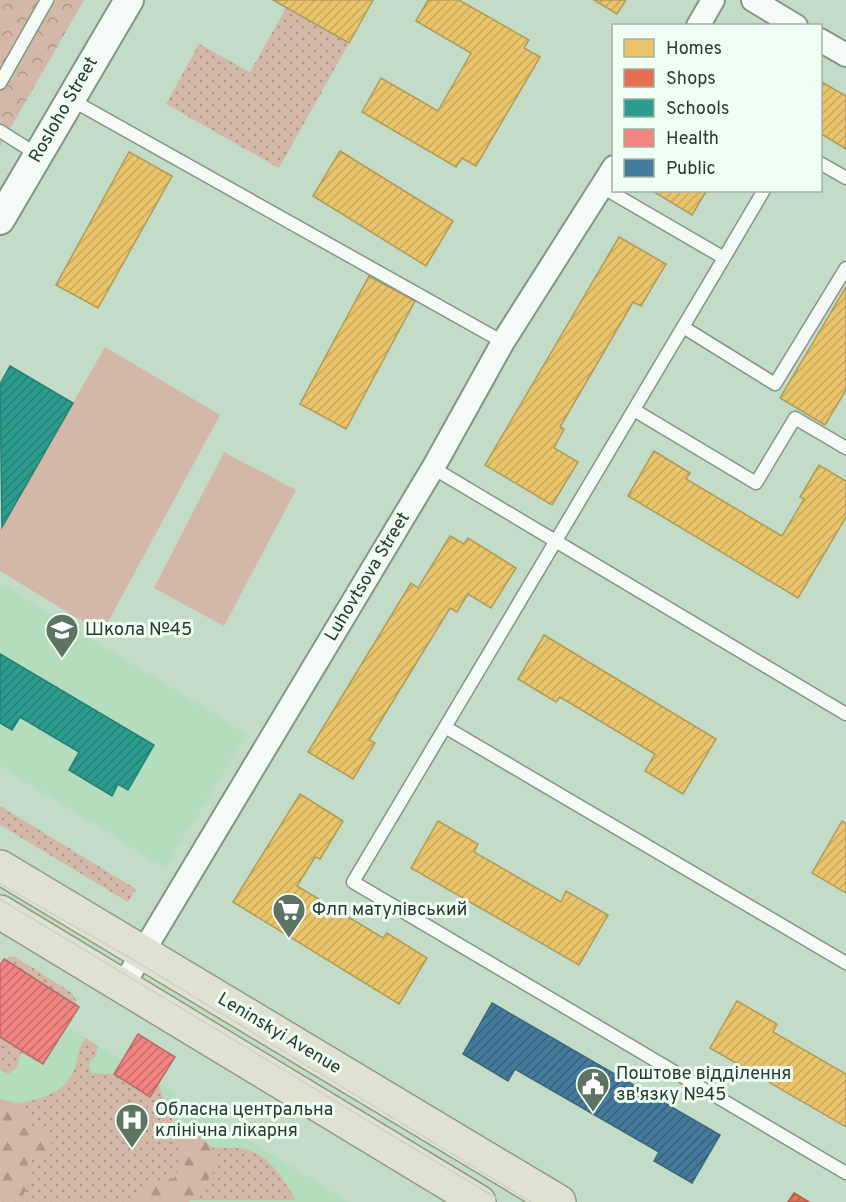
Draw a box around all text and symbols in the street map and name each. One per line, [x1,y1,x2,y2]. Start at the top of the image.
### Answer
legend [612,24,822,192]
text: Homes [666,38,722,61]
street label: Rosloho Street [24,53,104,167]
text: Shops [666,68,716,91]
text: Schools [666,98,729,121]
text: Health [666,128,719,151]
text: Public [666,158,716,181]
street label: Luhovtsova Street [320,508,416,646]
school or university icon: Школа №45 [44,612,80,659]
place label: Школа №45 [85,619,192,642]
supermarket icon: Флп матулівський [271,892,307,939]
place label: Флп матулівський [312,899,467,922]
street label: Leninskyi Avenue [213,988,345,1080]
place label: Поштове відділення зв'язку №45 [616,1063,791,1107]
public building icon: Поштове відділення зв'язку №45 [575,1066,611,1113]
place label: Обласна центральна клінічна лікарня [155,1099,333,1143]
hospital icon: Обласна центральна клінічна лікарня [114,1102,150,1149]

